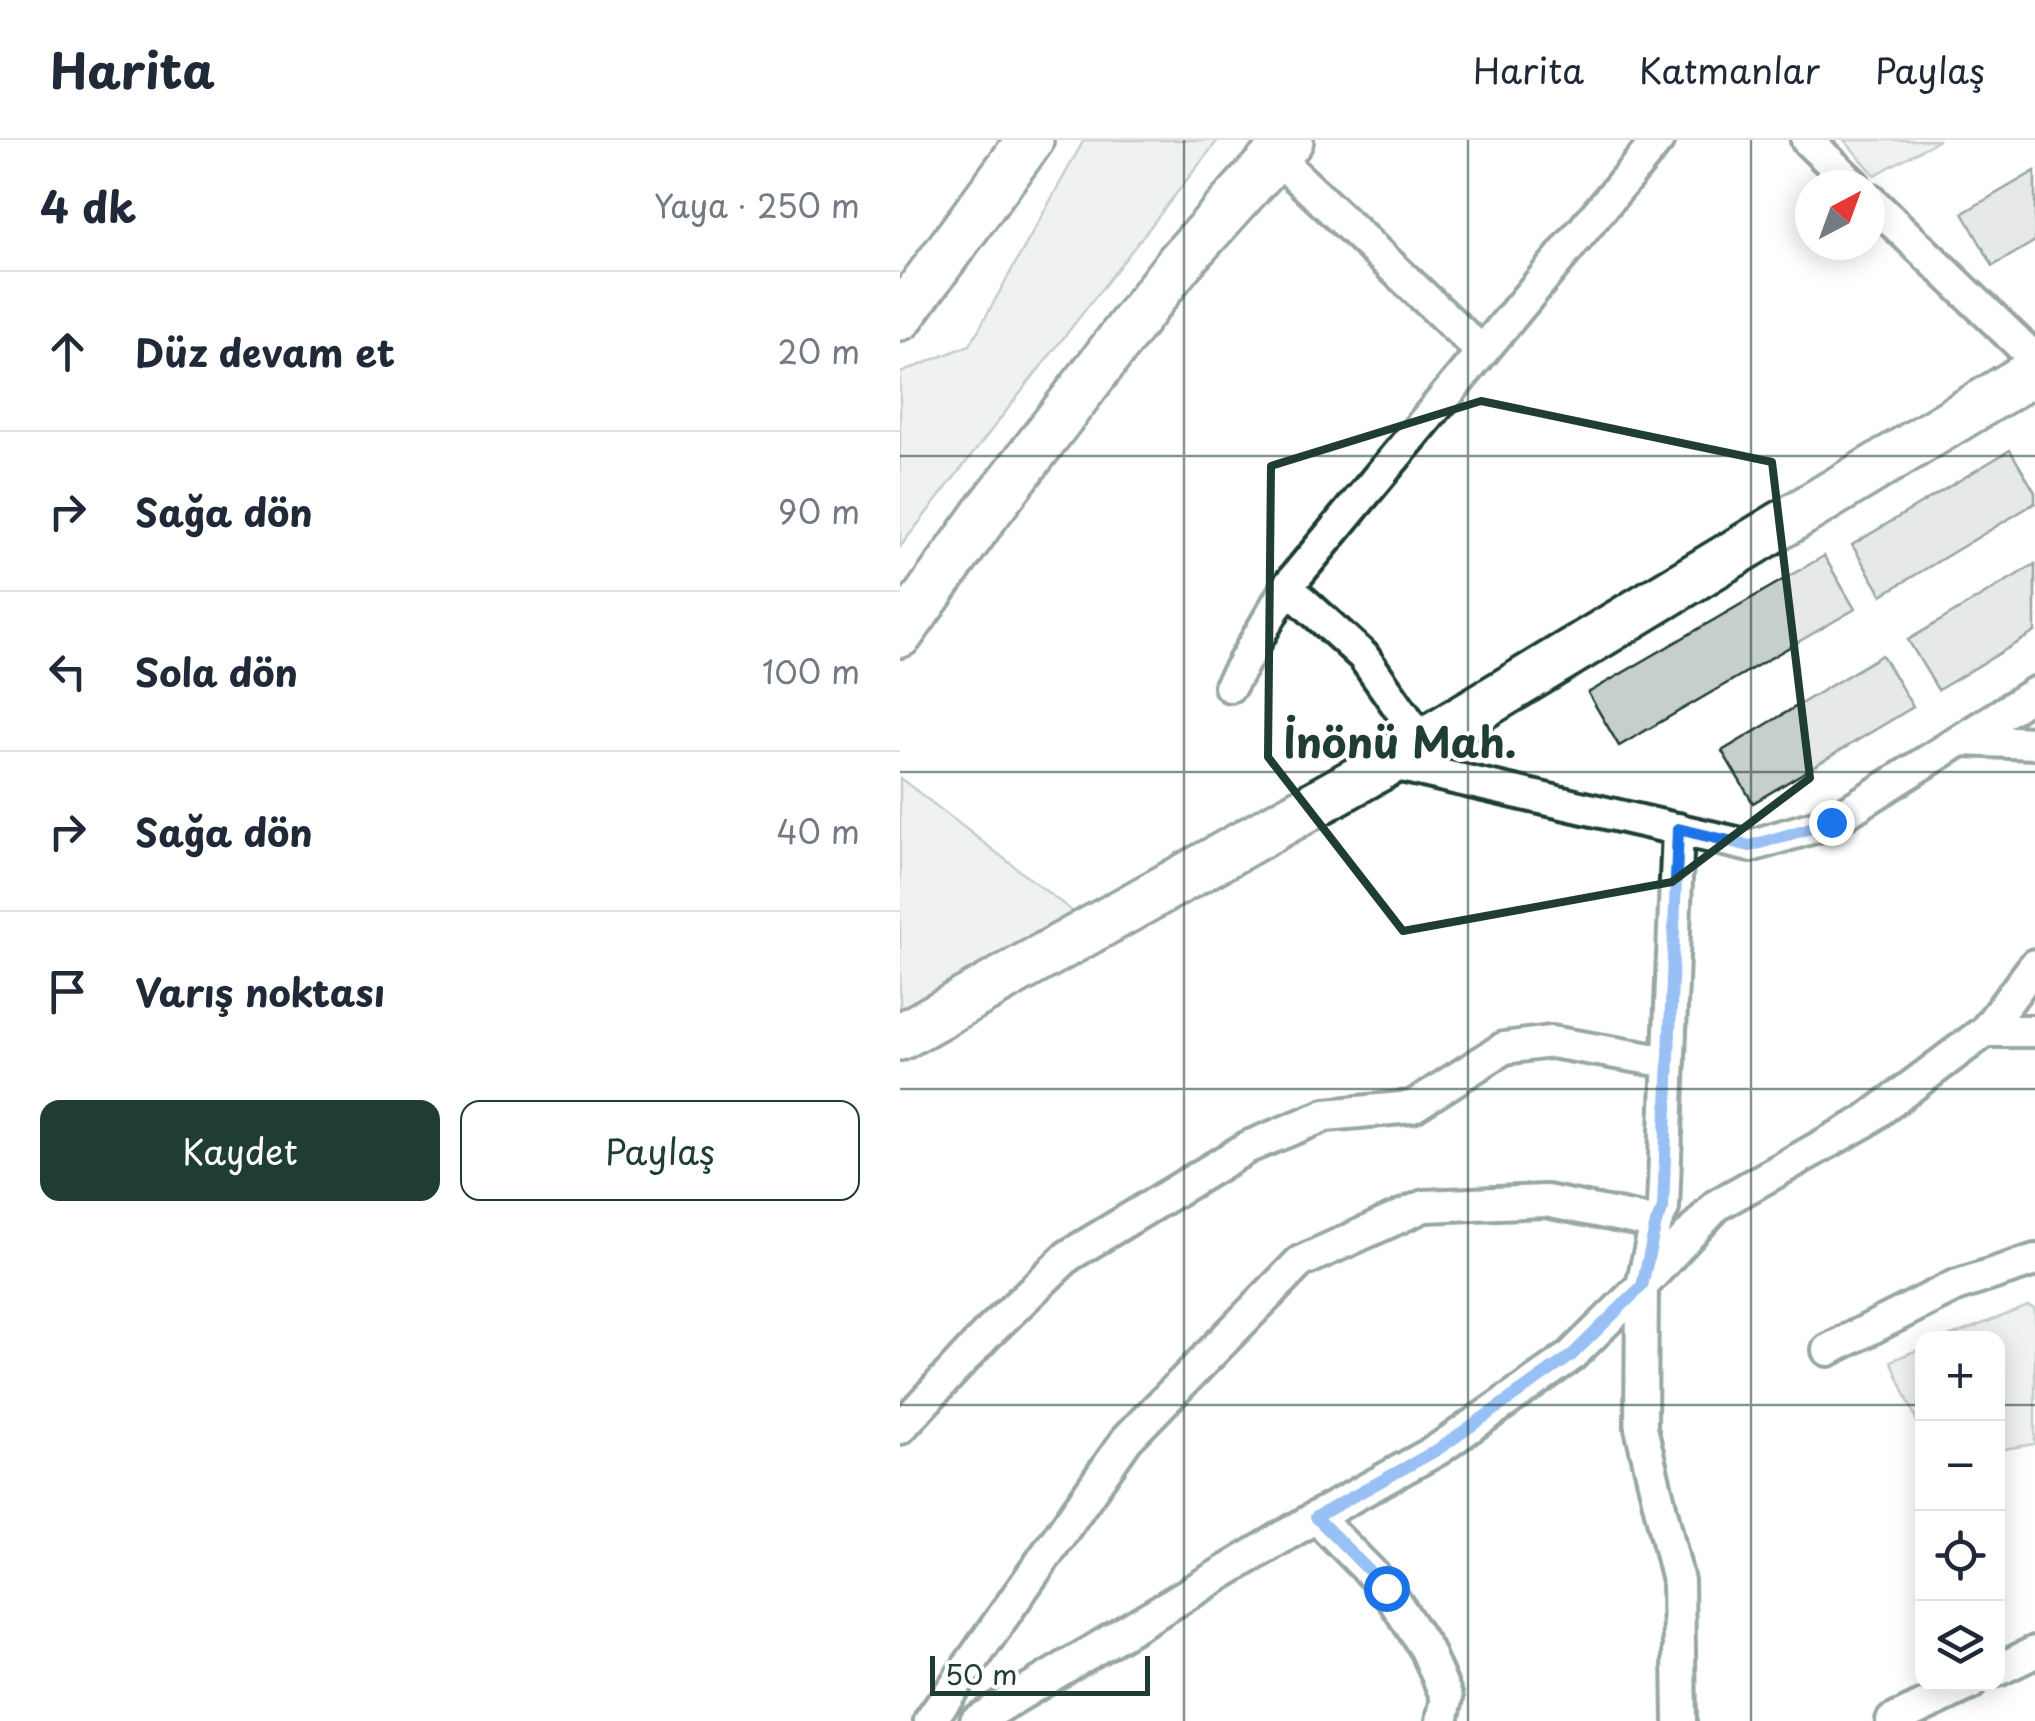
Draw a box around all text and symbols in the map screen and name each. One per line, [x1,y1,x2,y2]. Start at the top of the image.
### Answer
text: Harita [50,33,215,105]
text: Harita [1473,43,1584,96]
text: Katmanlar [1639,43,1820,96]
text: Paylaş [1875,43,1985,96]
north arrow [1795,170,1885,260]
text: 4 dk [40,174,136,237]
text: Yaya · 250 m [654,181,860,229]
text: Düz devam et [135,323,395,380]
icon: ahead [40,324,95,379]
text: 20 m [778,327,860,375]
text: Sağa dön [135,483,313,540]
icon: right [40,484,95,539]
text: 90 m [778,487,860,535]
text: Sola dön [135,643,298,700]
icon: left [40,644,95,699]
text: 100 m [762,647,860,695]
district label: İnönü Mah. [1283,709,1517,772]
route end [1809,800,1855,846]
text: Sağa dön [135,803,313,860]
icon: right [40,804,95,859]
text: 40 m [776,807,860,855]
text: Varış noktası [135,963,385,1020]
icon: arrive [40,964,95,1019]
button: Kaydet [40,1100,440,1201]
button: Paylaş [460,1100,860,1201]
map controls [1915,1331,2005,1691]
button: + [1915,1331,2005,1421]
button: − [1915,1421,2005,1511]
button: locate [1915,1511,2005,1601]
route start [1364,1566,1410,1612]
button: layers [1915,1601,2005,1691]
scale bar [930,1651,1150,1696]
text: 50 m [945,1652,1018,1695]

